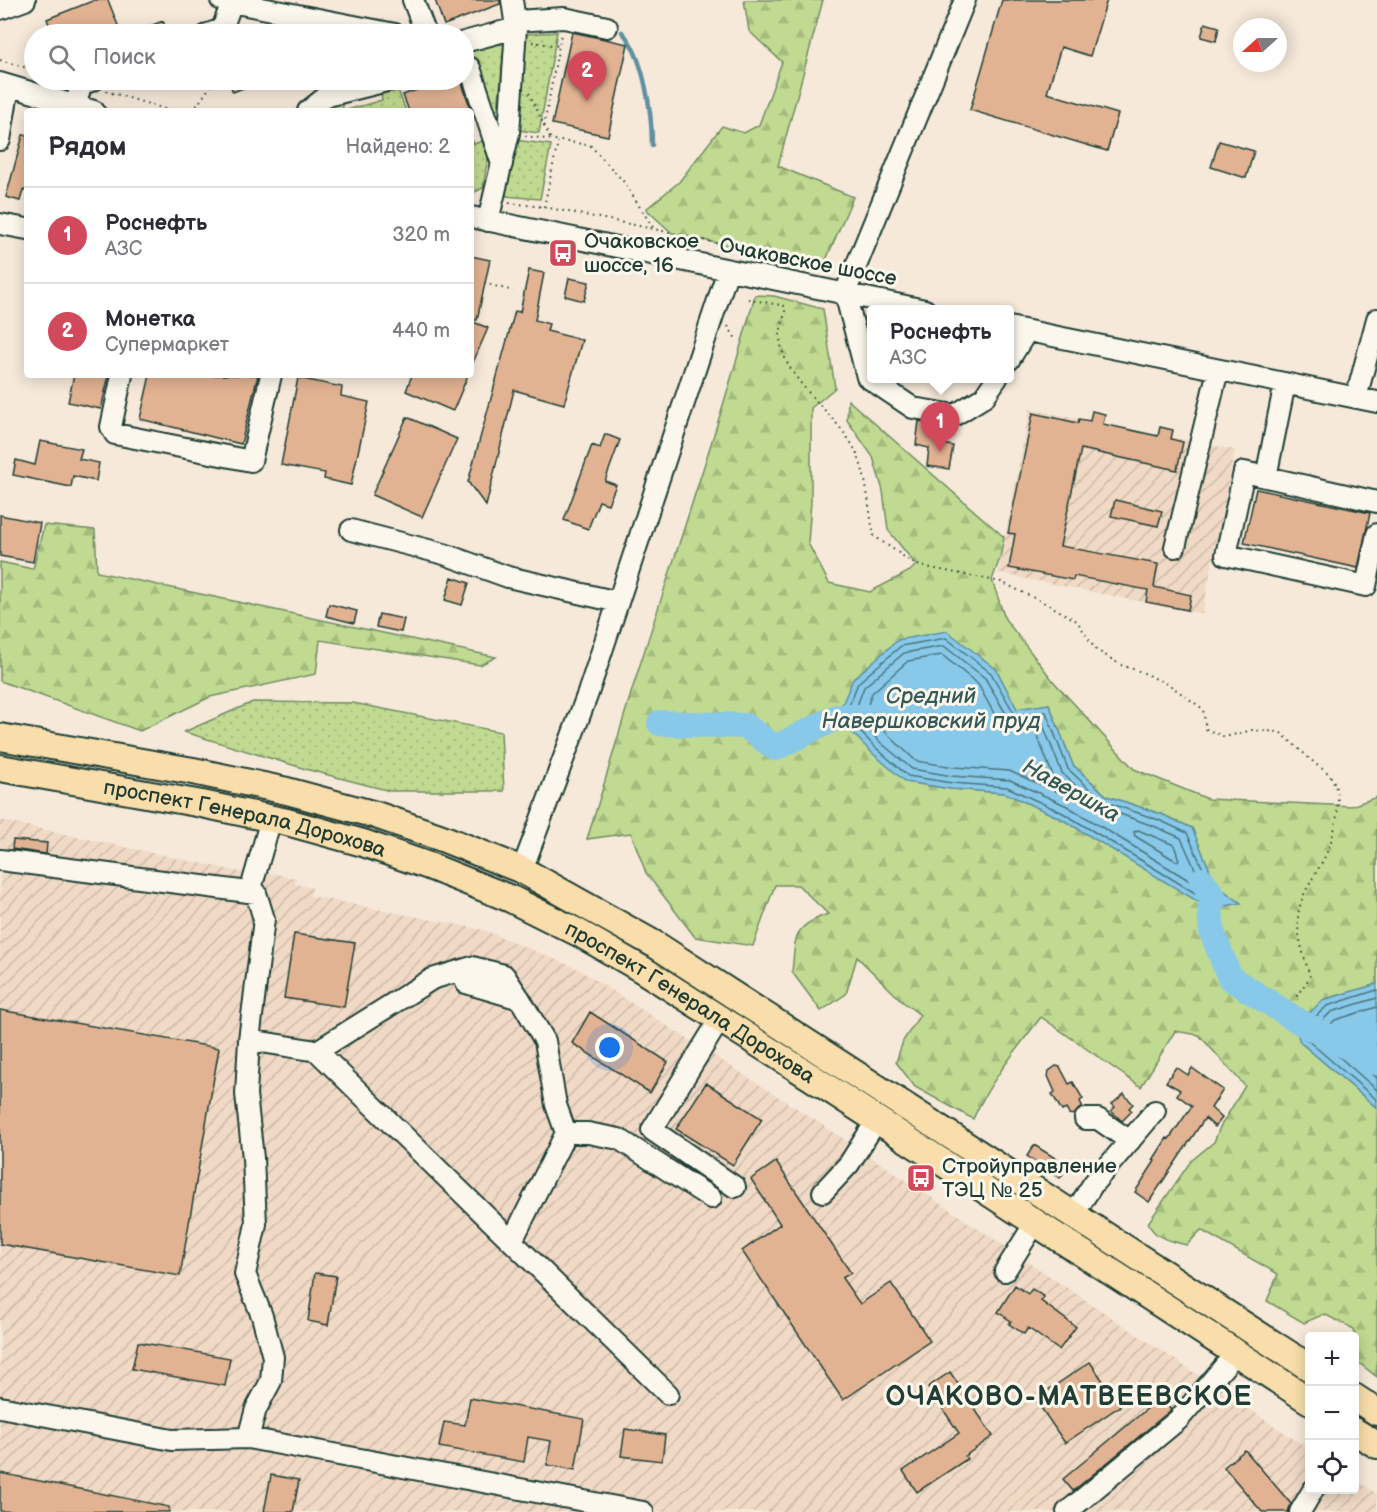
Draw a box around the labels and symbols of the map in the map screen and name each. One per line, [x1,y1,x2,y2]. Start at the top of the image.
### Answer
north arrow [1233,18,1287,72]
pin: 2 [568,51,606,101]
place label: Очаковское шоссе, 16 [584,229,699,278]
street label: Очаковское шоссе [717,233,899,292]
bus stop icon: Очаковское шоссе, 16 [547,237,579,269]
pin: 1 [920,402,960,452]
water label: Средний Навершковский пруд [821,683,1041,735]
water label: Навершка [1018,753,1124,829]
street label: проспект Генерала Дорохова [102,774,390,863]
street label: проспект Генерала Дорохова [561,916,820,1089]
your location [595,1033,624,1062]
place label: Стройуправление ТЭЦ № 25 [942,1154,1117,1203]
bus stop icon: Стройуправление ТЭЦ № 25 [905,1162,937,1194]
district label: ОЧАКОВО-МАТВЕЕВСКОЕ [885,1381,1253,1413]

